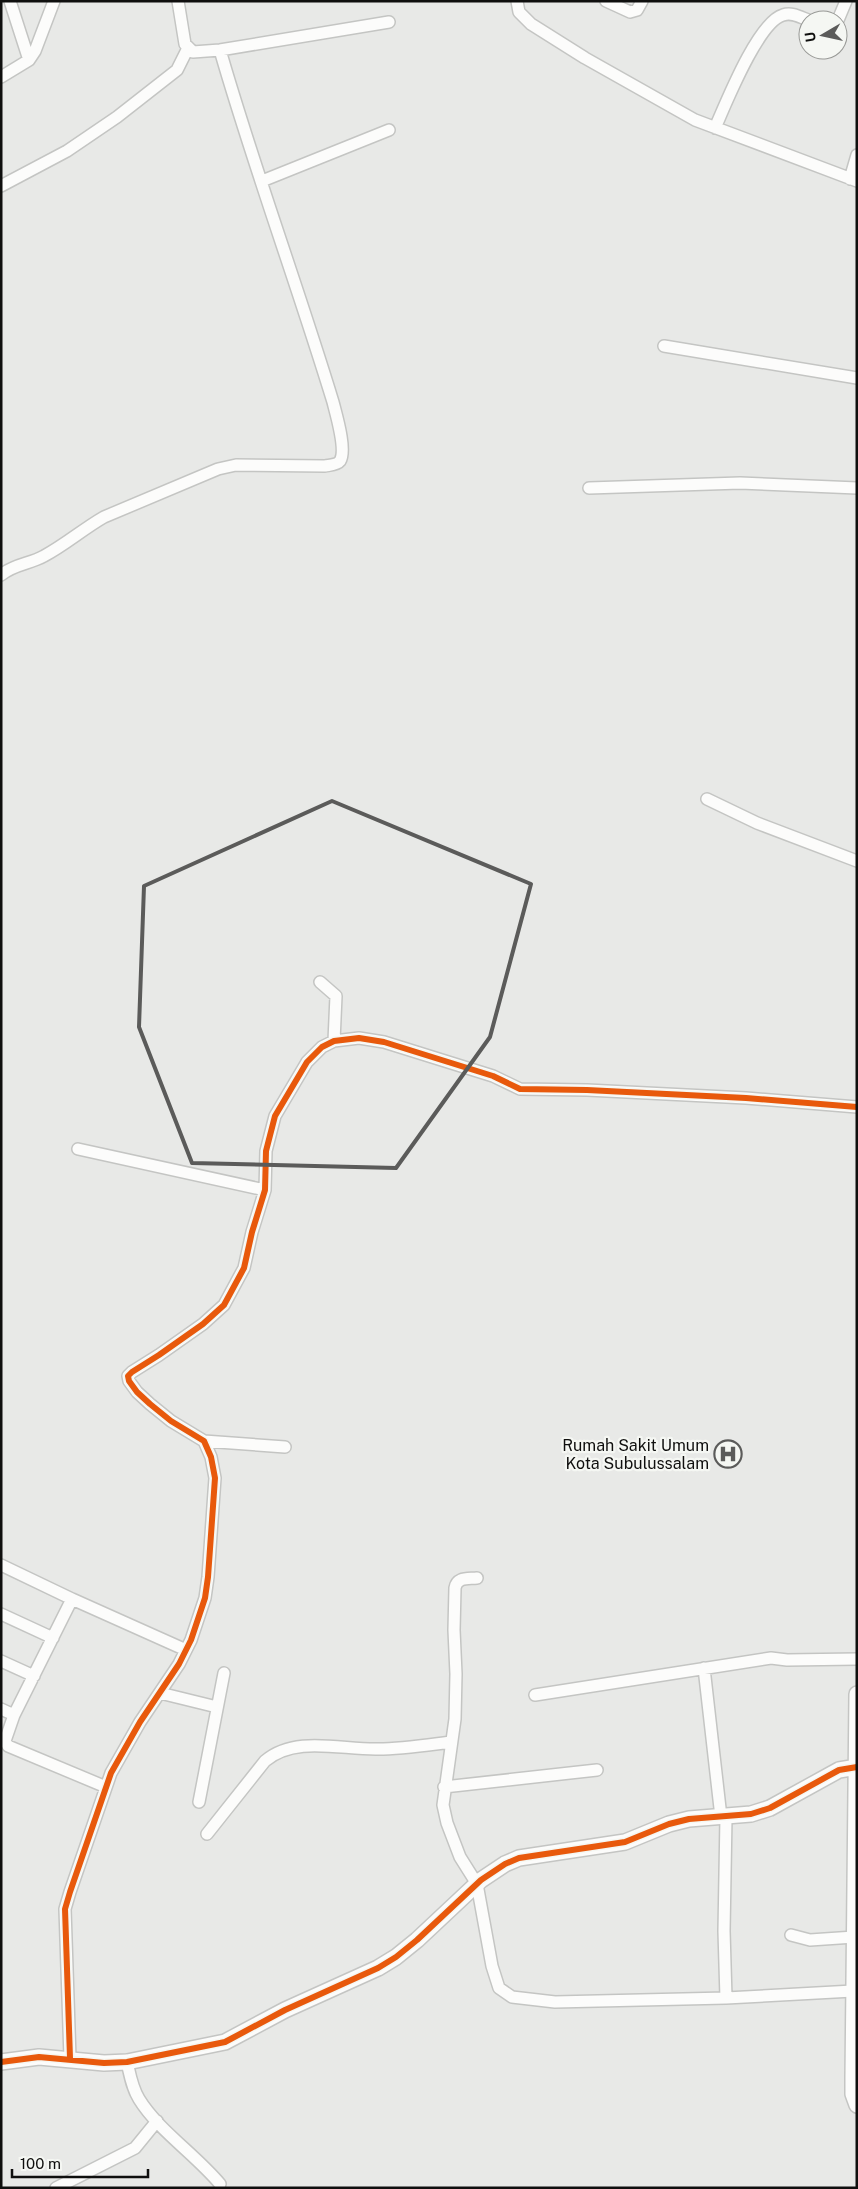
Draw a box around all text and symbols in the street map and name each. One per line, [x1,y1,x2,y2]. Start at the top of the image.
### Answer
north arrow [798,10,848,60]
text: U [801,31,819,43]
place label: Rumah Sakit Umum Kota Subulussalam [562,1436,709,1473]
hospital icon: Rumah Sakit Umum Kota Subulussalam [713,1439,743,1469]
scale bar [12,2146,149,2178]
text: 100 m [20,2155,61,2172]

